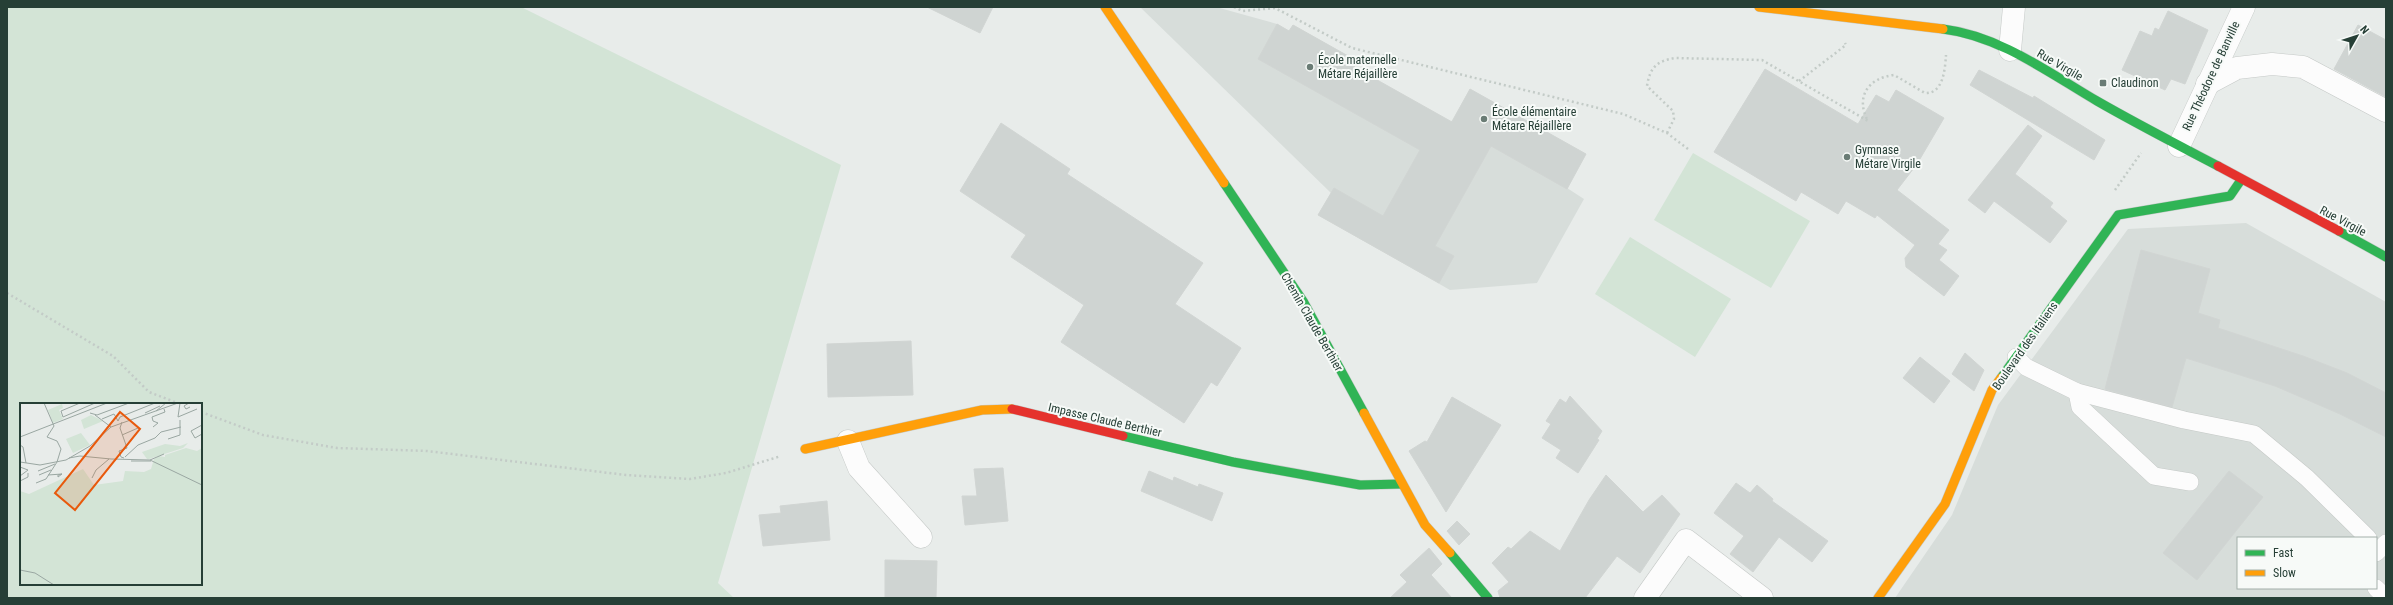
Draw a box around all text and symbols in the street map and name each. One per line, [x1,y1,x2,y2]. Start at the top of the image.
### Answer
north arrow [2337,16,2377,56]
street label: Rue Théodore de Banville [2179,19,2243,133]
text: N [2357,23,2372,37]
street label: Rue Virgile [2035,46,2086,84]
place label: École maternelle Métare Réjaillère [1318,52,1398,81]
marker: École maternelle Métare Réjaillère [1305,62,1315,72]
place label: Claudinon [2111,76,2159,90]
marker: Claudinon [2098,78,2108,88]
place label: École élémentaire Métare Réjaillère [1492,104,1577,133]
marker: École élémentaire Métare Réjaillère [1479,114,1489,124]
place label: Gymnase Métare Virgile [1855,143,1921,171]
marker: Gymnase Métare Virgile [1842,152,1852,162]
street label: Rue Virgile [2317,203,2369,239]
street label: Chemin Claude Berthier [1278,270,1346,374]
street label: Boulevard des Italiens [1989,299,2061,393]
street label: Impasse Claude Berthier [1047,400,1163,440]
inset map [20,403,202,585]
legend [2237,537,2377,589]
text: Fast [2273,546,2294,560]
text: Slow [2273,566,2296,580]

